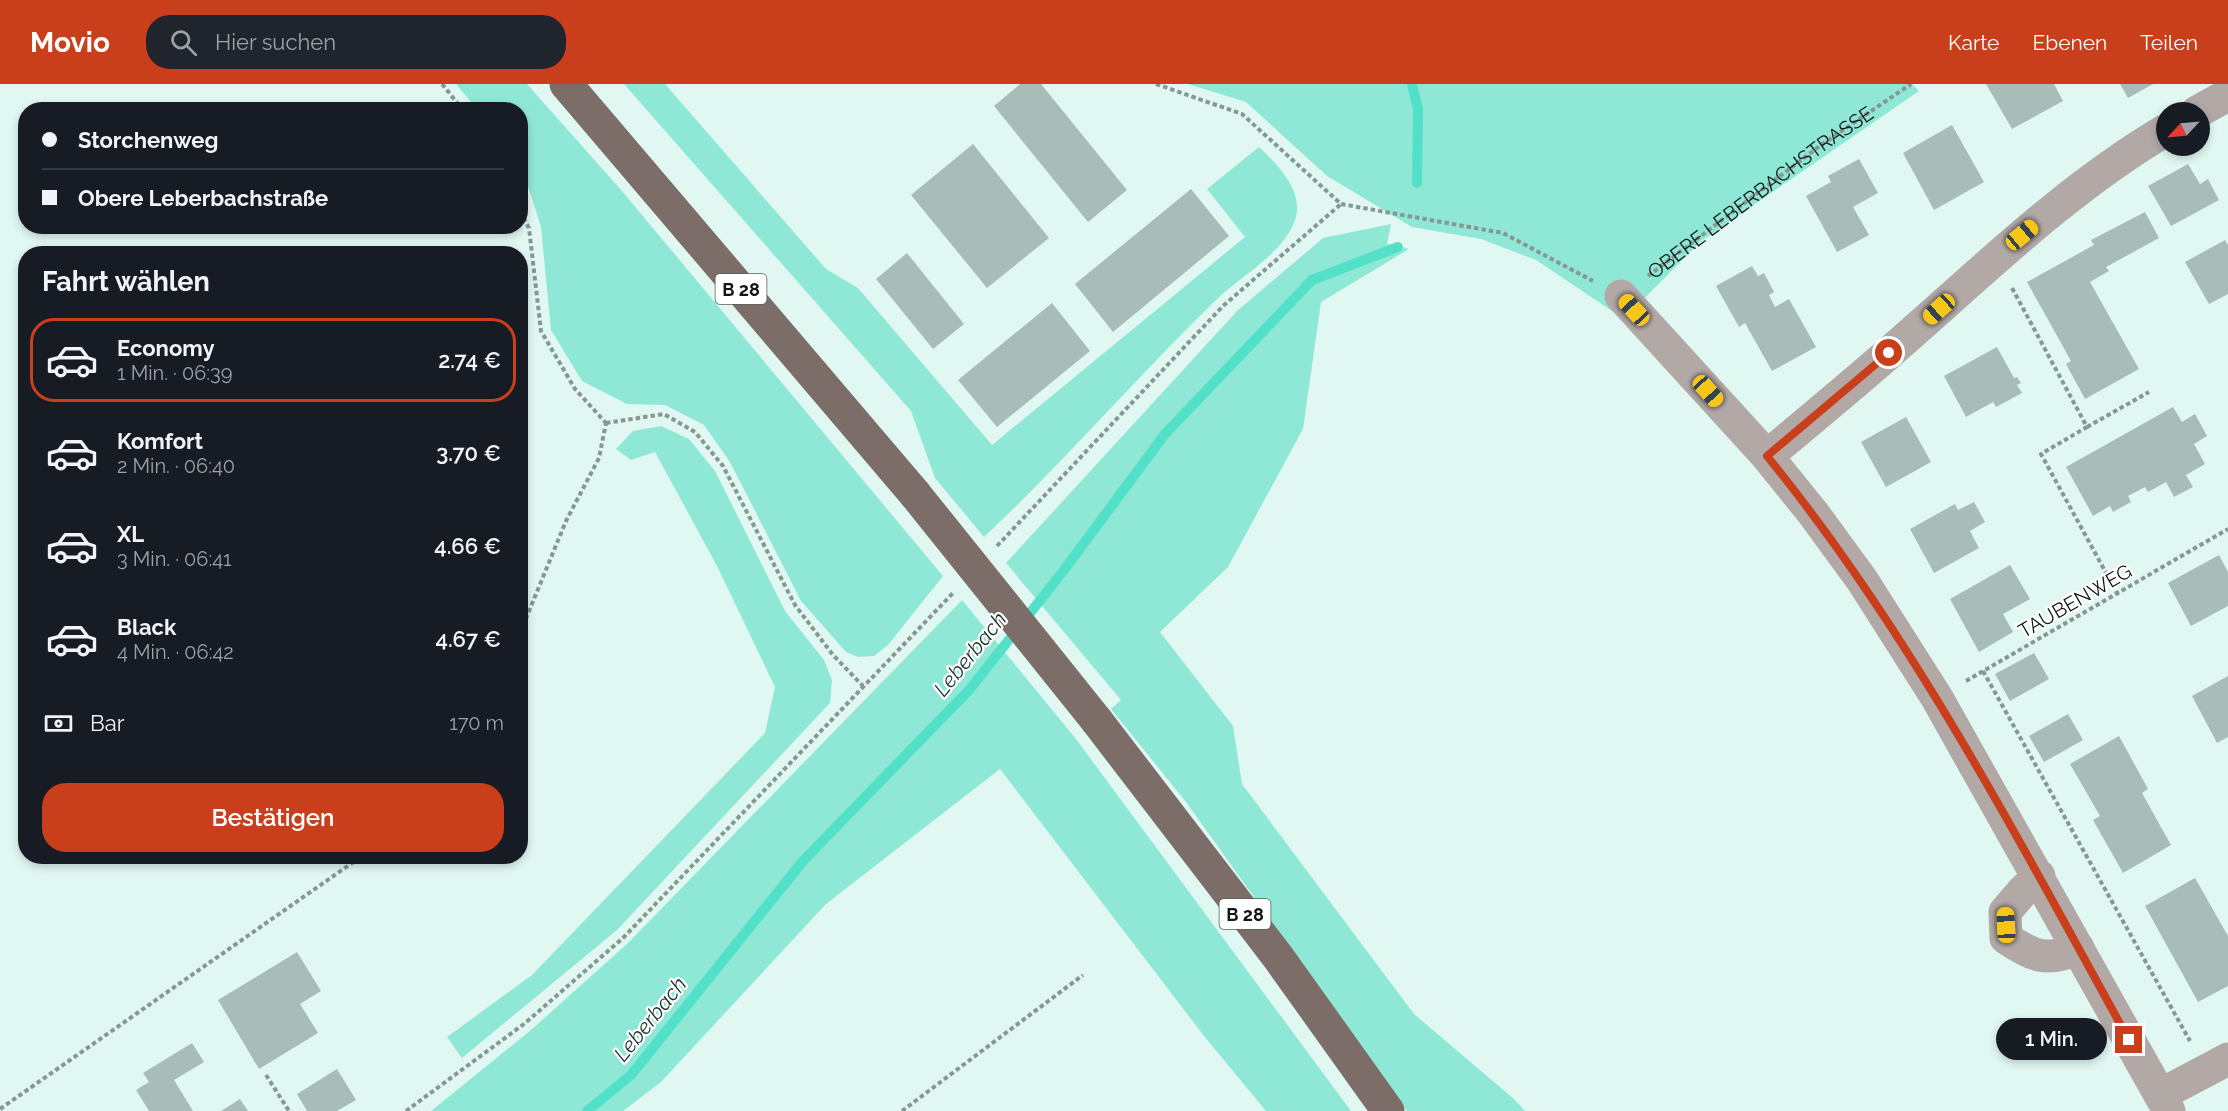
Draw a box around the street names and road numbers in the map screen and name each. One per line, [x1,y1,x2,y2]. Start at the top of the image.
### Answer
street label: OBERE LEBERBACHSTRASSE [1643,101,1878,284]
road number: B 28 [716,274,766,304]
street label: TAUBENWEG [2014,559,2136,643]
road number: B 28 [1220,899,1270,929]

